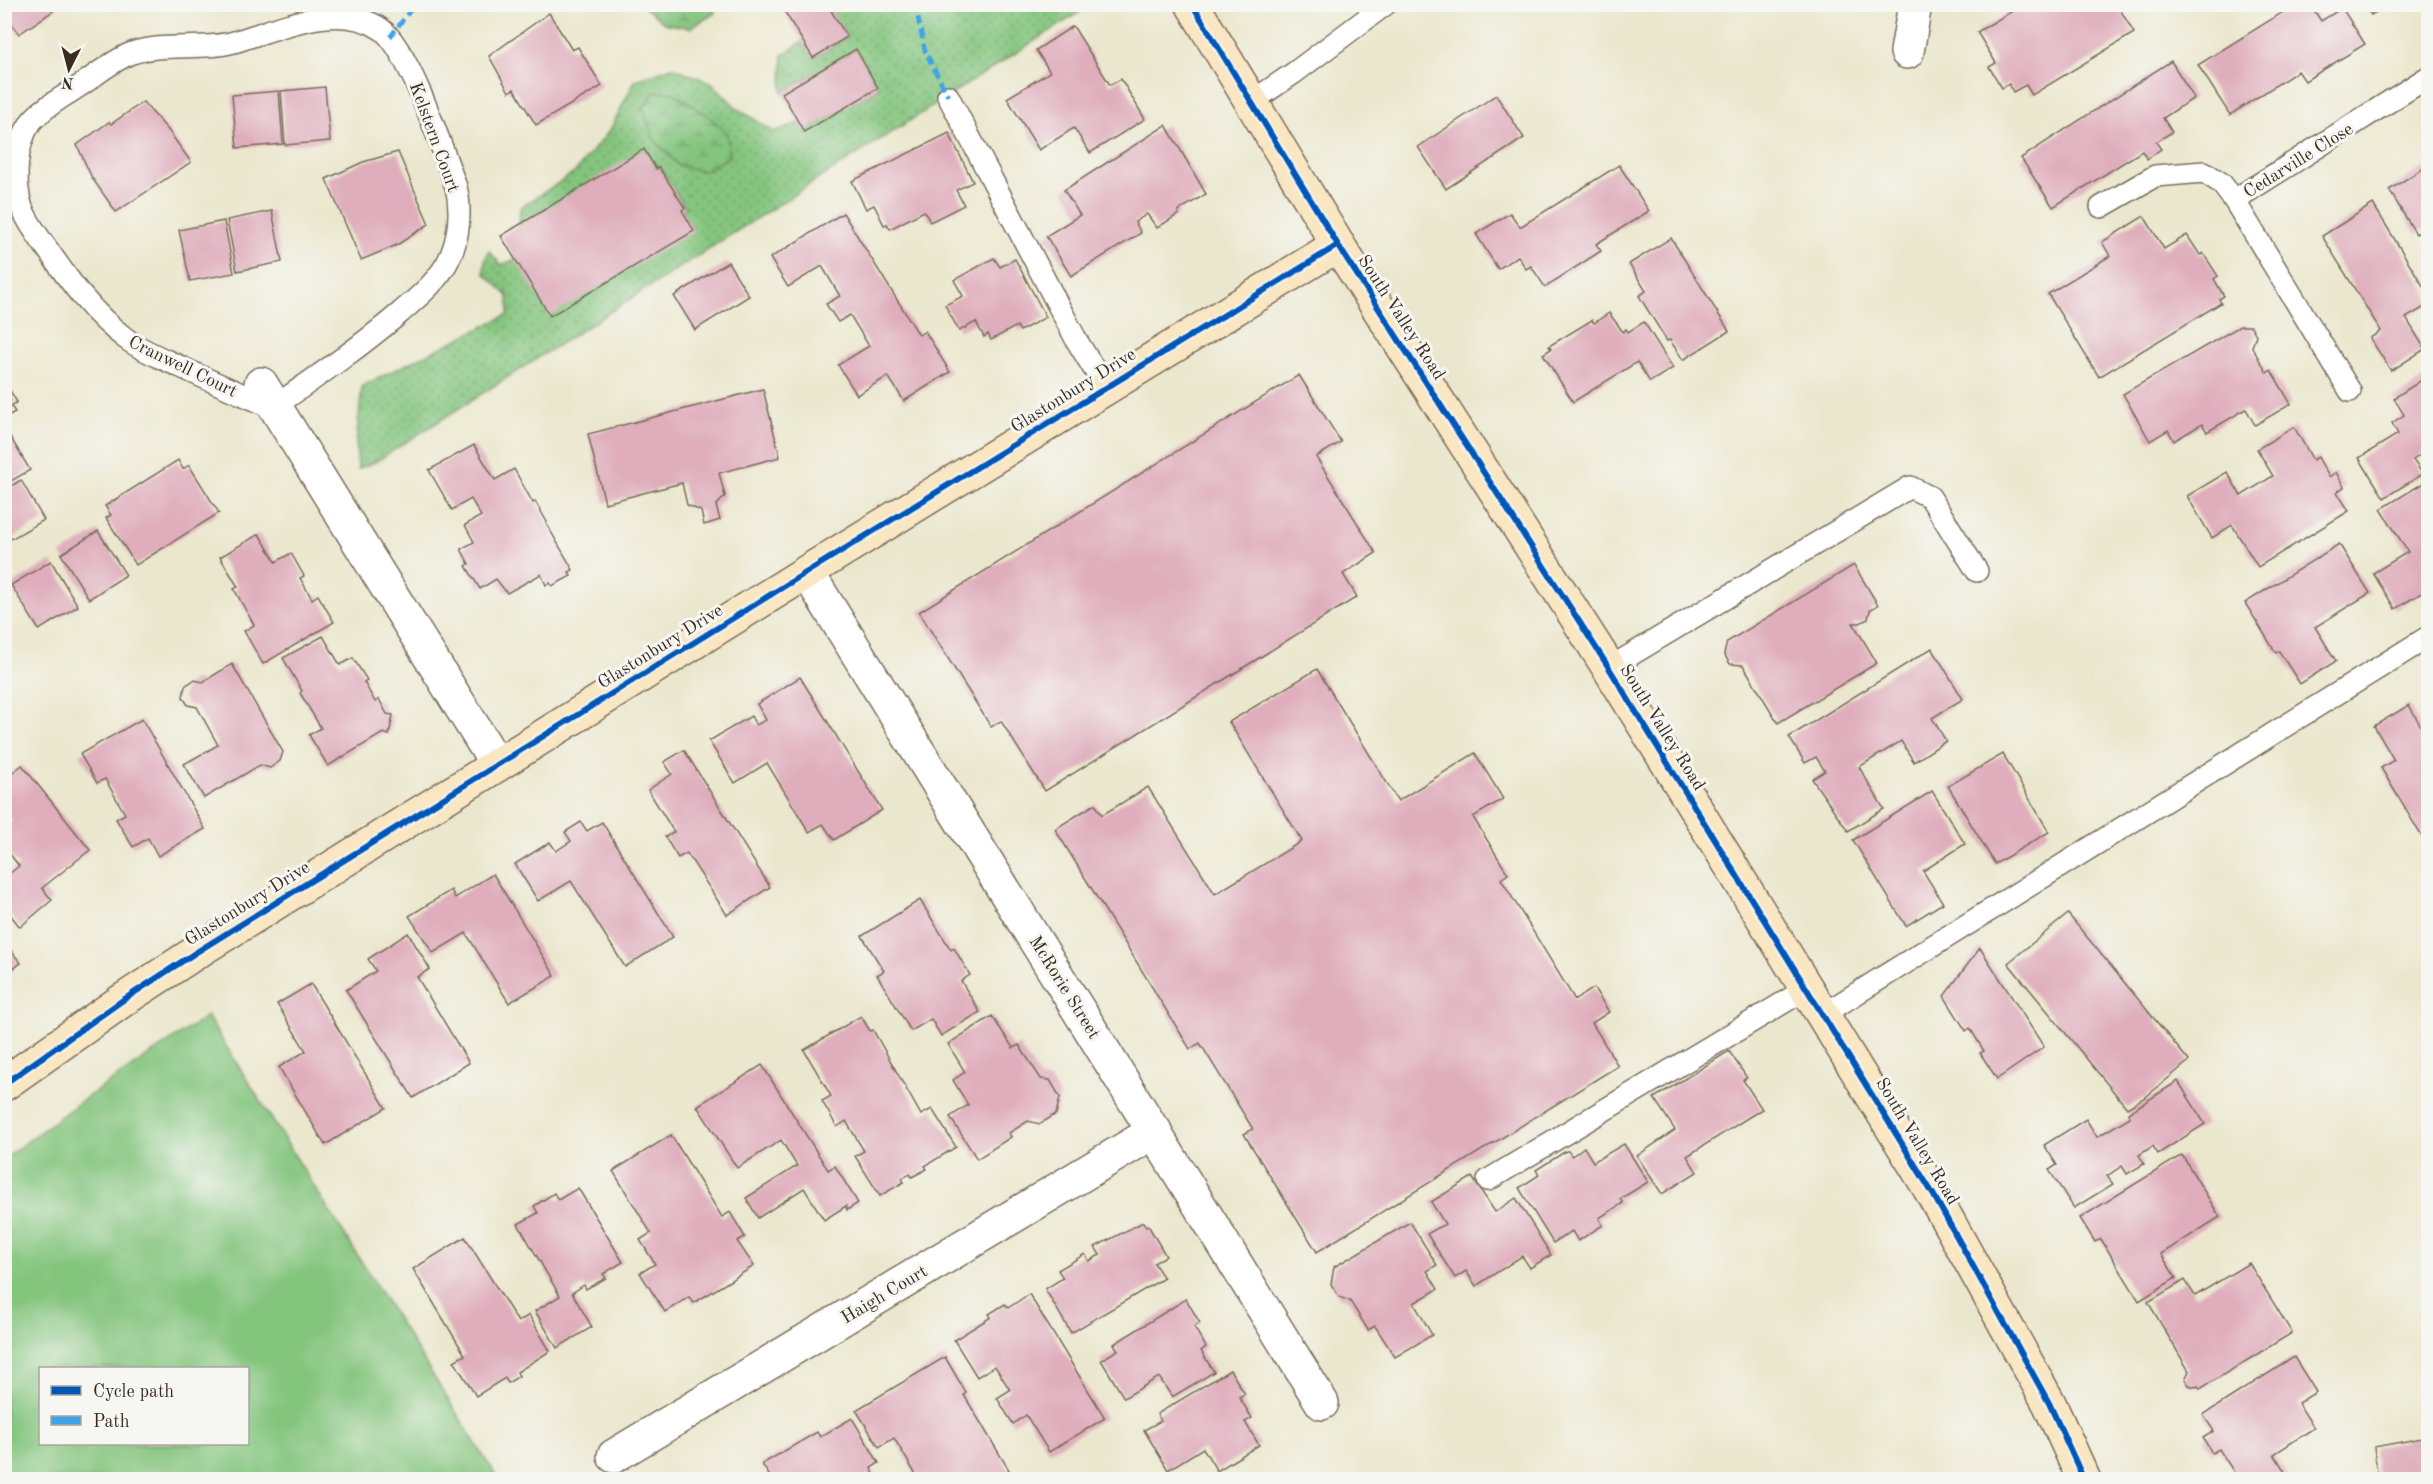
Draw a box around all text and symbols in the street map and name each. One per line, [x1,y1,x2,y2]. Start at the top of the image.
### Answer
north arrow [39,39,99,99]
text: N [60,73,75,91]
street label: Kelstern Court [406,80,462,195]
street label: Cedarville Close [2241,120,2356,202]
street label: South Valley Road [1354,252,1448,383]
street label: Cranwell Court [125,333,240,401]
street label: Glastonbury Drive [1008,345,1139,437]
street label: Glastonbury Drive [595,601,726,693]
street label: South Valley Road [1616,661,1708,794]
street label: Glastonbury Drive [182,858,313,950]
street label: McRorie Street [1025,933,1103,1042]
street label: South Valley Road [1872,1075,1962,1208]
street label: Haigh Court [838,1262,931,1327]
legend [39,1367,249,1445]
text: Cycle path [93,1383,174,1401]
text: Path [93,1413,130,1431]

